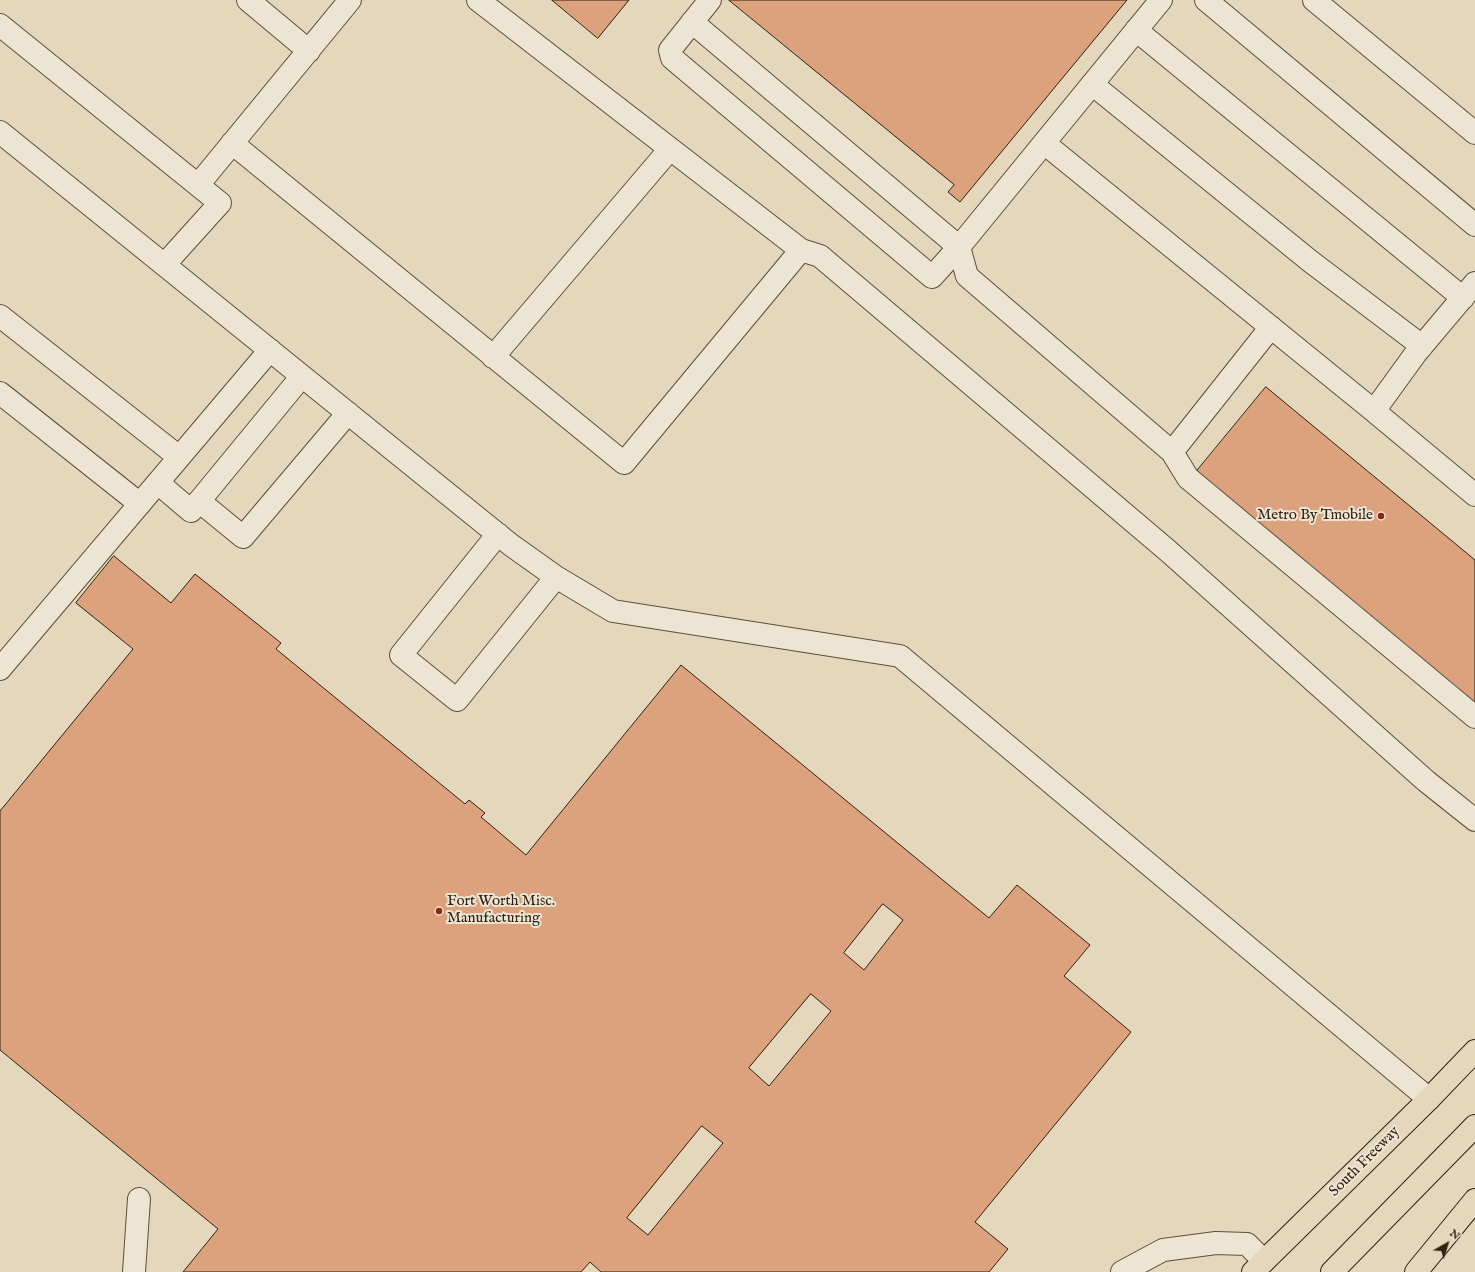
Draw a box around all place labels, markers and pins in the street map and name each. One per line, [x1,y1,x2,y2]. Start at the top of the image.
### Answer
place label: Metro By Tmobile [1257,507,1373,525]
marker: Metro By Tmobile [1376,511,1386,521]
place label: Fort Worth Misc. Manufacturing [447,893,555,928]
marker: Fort Worth Misc. Manufacturing [434,906,444,916]

